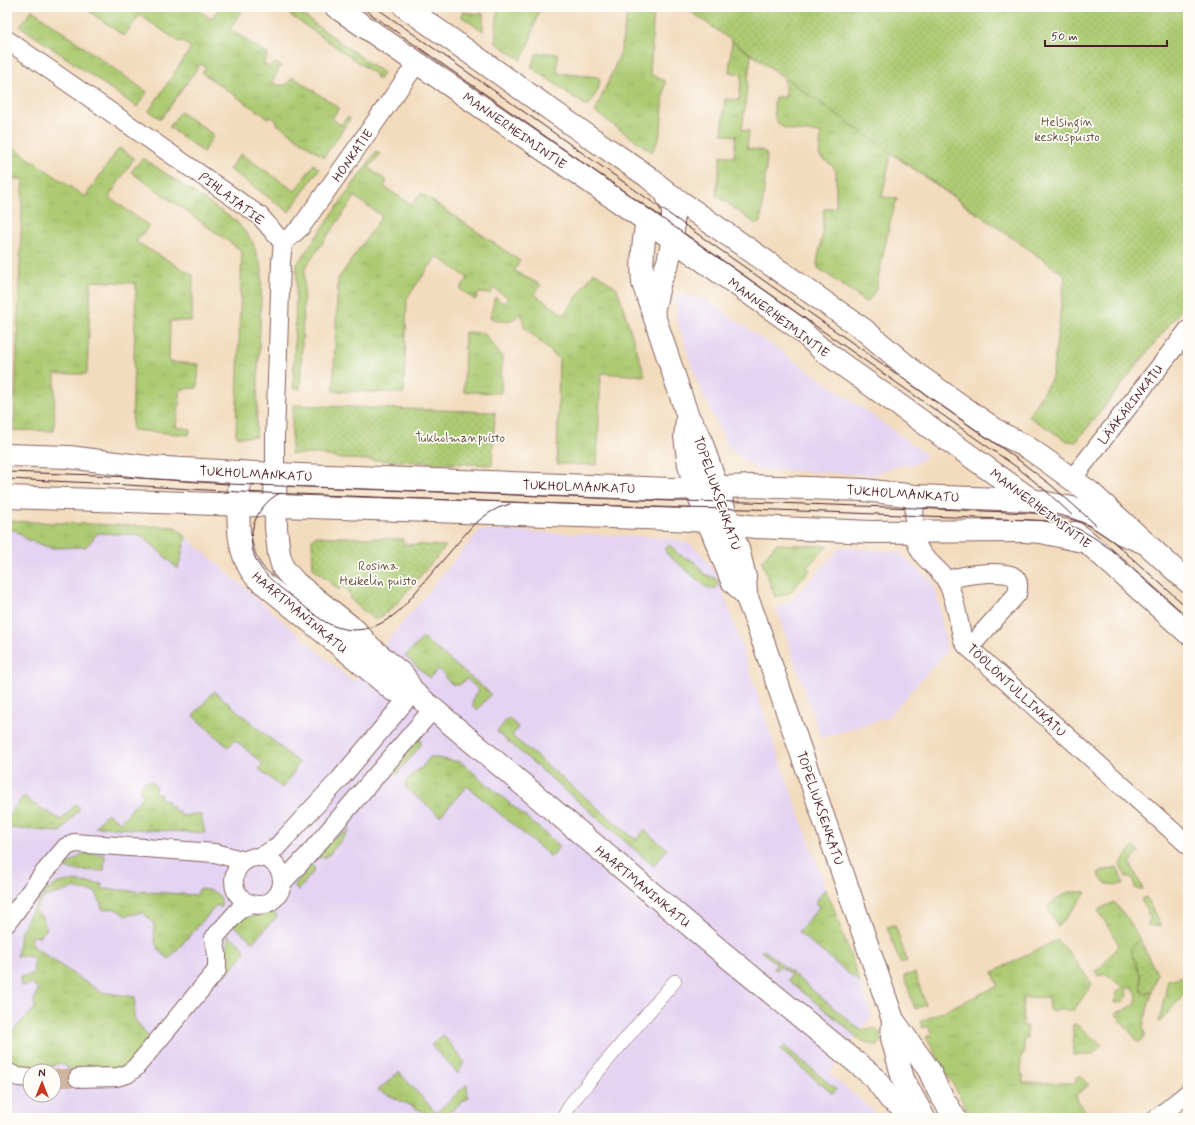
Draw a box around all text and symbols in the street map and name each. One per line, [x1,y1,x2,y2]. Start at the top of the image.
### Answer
scale bar [1045,22,1167,48]
text: 50 m [1051,29,1078,45]
street label: MANNERHEIMINTIE [459,89,570,174]
park label: Helsingin keskuspuisto [1034,114,1100,146]
street label: HONKATIE [329,126,378,186]
street label: PIHLAJATIE [195,169,267,230]
street label: MANNERHEIMINTIE [724,274,833,362]
street label: LÄÄKÄRINKATU [1095,362,1168,448]
park label: Tukholmanpuisto [415,430,505,447]
street label: TOPELIUKSENKATU [689,434,744,553]
street label: TUKHOLMANKATU [199,463,313,486]
street label: MANNERHEIMINTIE [986,465,1095,553]
street label: TUKHOLMANKATU [522,477,636,498]
street label: TUKHOLMANKATU [846,482,960,507]
park label: Rosina Heikelin puisto [339,558,417,590]
street label: HAARTMANINKATU [248,568,350,658]
street label: TÖÖLÖNTULLINKATU [963,641,1069,741]
street label: TOPELIUKSENKATU [792,749,847,868]
street label: HAARTMANINKATU [591,842,693,932]
north arrow [22,1063,62,1103]
text: N [38,1067,46,1081]

